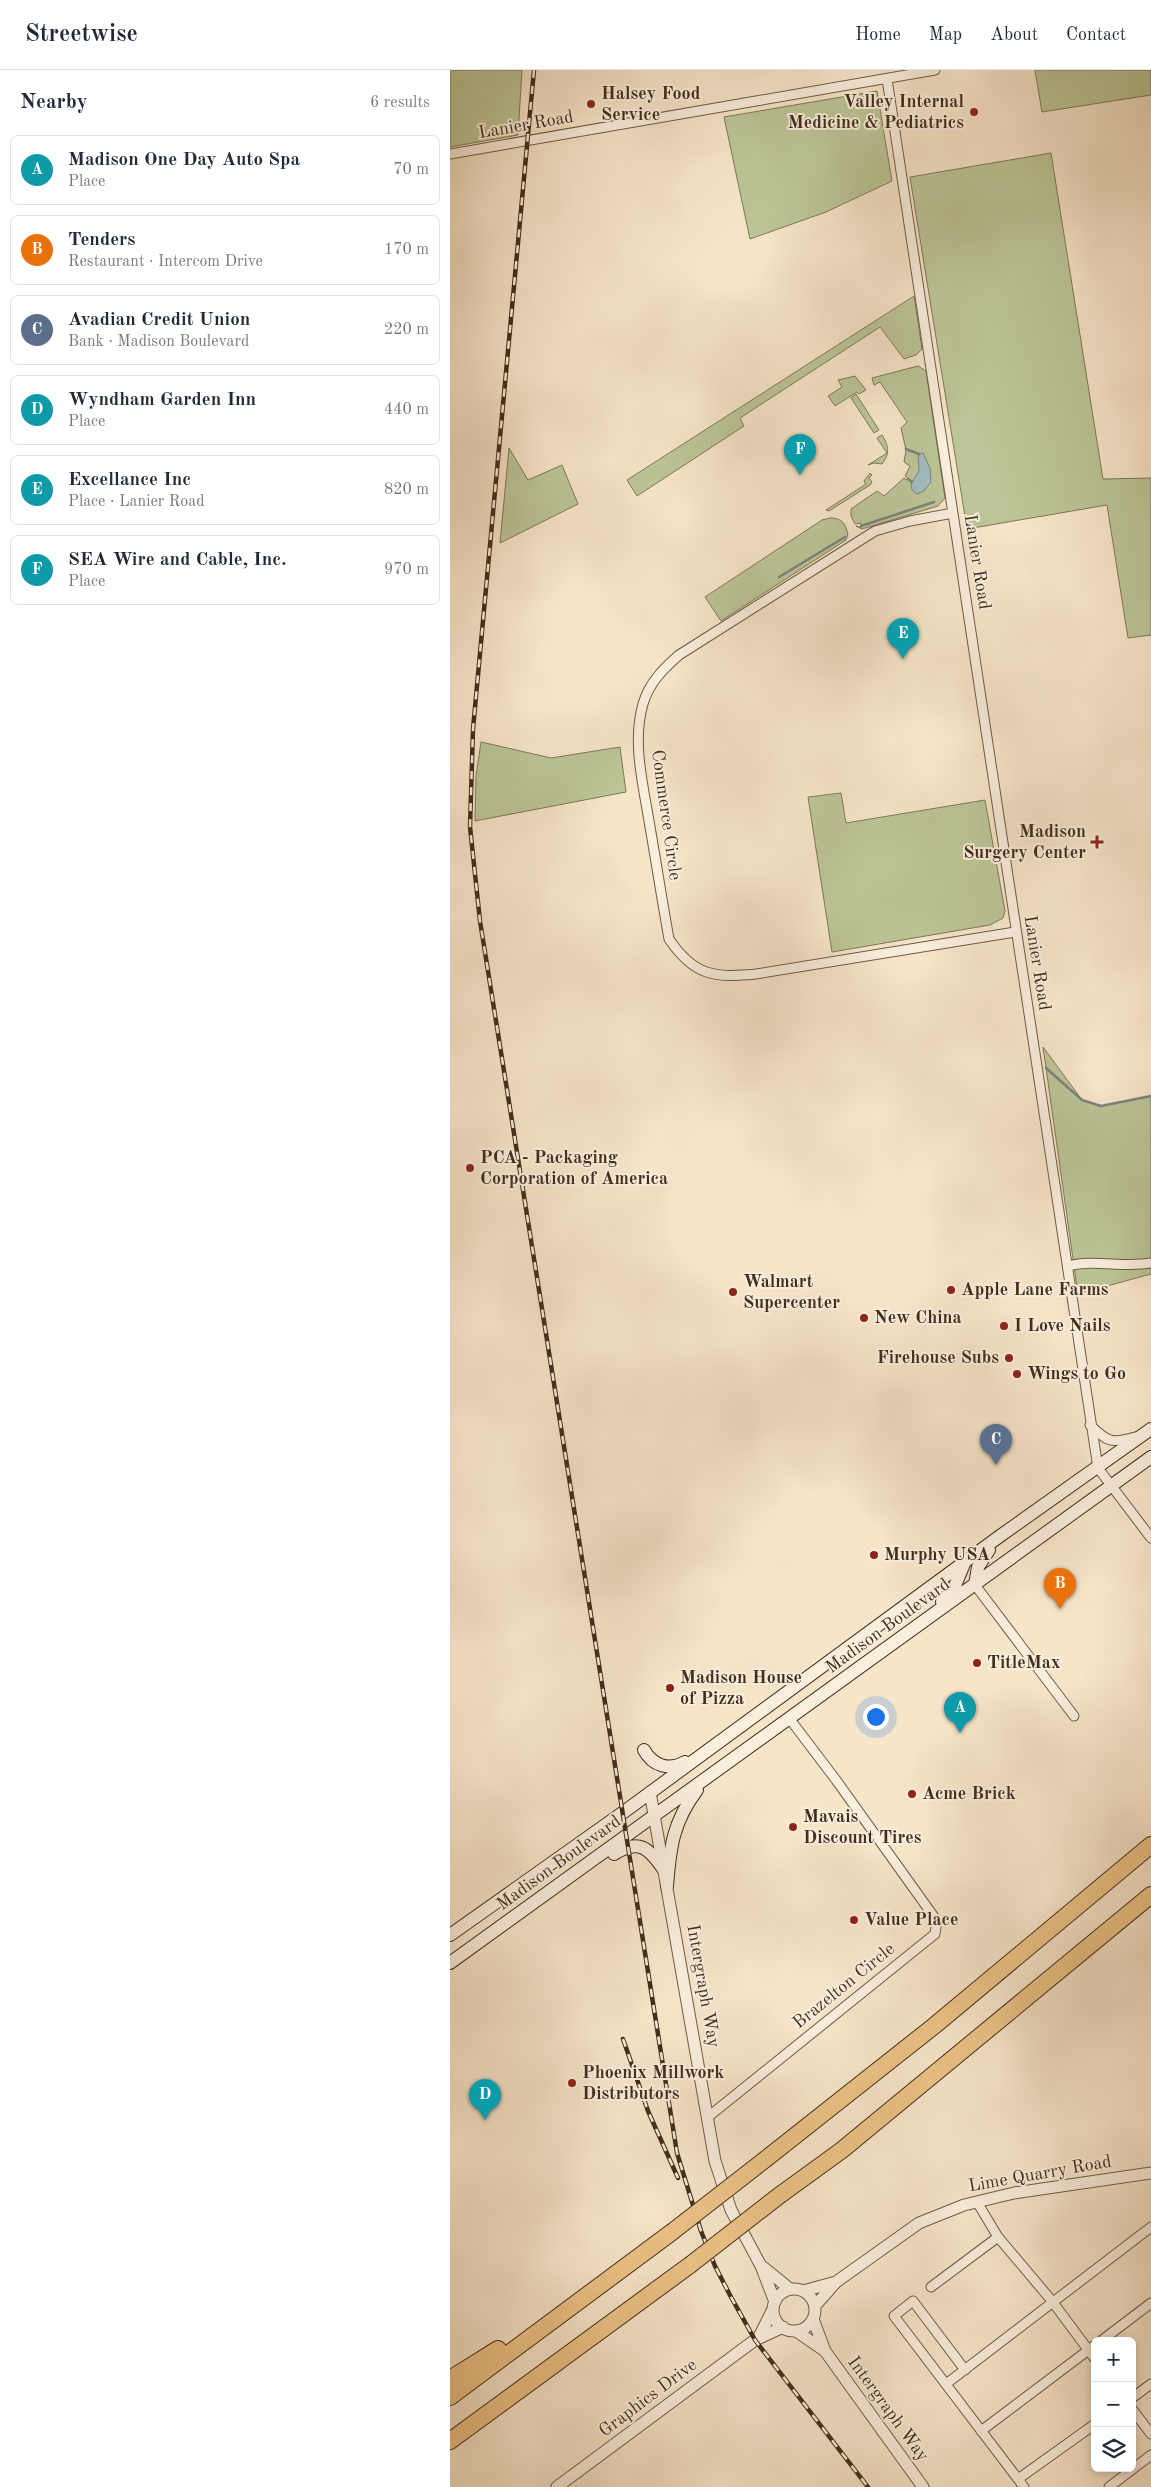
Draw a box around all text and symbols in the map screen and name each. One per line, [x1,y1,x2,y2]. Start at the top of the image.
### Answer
text: Streetwise [25,23,138,47]
text: Home [855,26,901,44]
text: Map [929,26,962,44]
text: About [990,26,1038,44]
text: Contact [1066,26,1126,44]
place label: Halsey Food Service [601,85,701,124]
text: Nearby [20,92,88,113]
place label: Valley Internal Medicine & Pediatrics [788,93,964,132]
text: 6 results [370,95,430,111]
marker: Halsey Food Service [585,98,597,110]
marker: Valley Internal Medicine & Pediatrics [968,106,980,118]
street label: Lanier Road [477,108,575,142]
text: Madison One Day Auto Spa [68,151,300,170]
text: A [31,162,43,178]
text: 70 m [393,162,429,178]
text: Place [68,174,105,190]
text: Tenders [68,231,136,250]
text: B [31,242,43,258]
text: 170 m [384,242,429,258]
text: Restaurant · Intercom Drive [68,254,263,270]
text: Avadian Credit Union [68,311,250,330]
text: C [32,322,42,338]
text: 220 m [384,322,429,338]
text: Bank · Madison Boulevard [68,334,249,350]
text: Wyndham Garden Inn [68,391,256,410]
text: D [31,402,43,418]
text: 440 m [384,402,429,418]
text: Place [68,414,105,430]
pin: F [784,434,816,475]
text: Excellance Inc [68,471,191,490]
text: E [31,482,43,498]
text: 820 m [384,482,429,498]
text: Place · Lanier Road [68,494,205,510]
street label: Lanier Road [961,513,993,611]
text: SEA Wire and Cable, Inc. [68,551,287,570]
text: F [32,562,42,578]
text: 970 m [384,562,429,578]
text: Place [68,574,105,590]
pin: E [887,618,919,659]
street label: Commerce Circle [648,749,684,881]
place label: Madison Surgery Center [963,823,1086,862]
marker: Madison Surgery Center [1090,835,1104,849]
street label: Lanier Road [1021,914,1053,1012]
place label: PCA - Packaging Corporation of America [480,1149,668,1188]
marker: PCA - Packaging Corporation of America [464,1162,476,1174]
place label: Walmart Supercenter [743,1273,840,1312]
place label: Apple Lane Farms [961,1281,1109,1299]
marker: Apple Lane Farms [945,1284,957,1296]
marker: Walmart Supercenter [727,1286,739,1298]
place label: New China [874,1309,962,1327]
marker: New China [858,1312,870,1324]
place label: I Love Nails [1014,1317,1111,1335]
marker: I Love Nails [998,1320,1010,1332]
place label: Firehouse Subs [877,1349,999,1367]
marker: Firehouse Subs [1003,1352,1015,1364]
place label: Wings to Go [1027,1365,1126,1383]
marker: Wings to Go [1011,1368,1023,1380]
pin: C [980,1424,1012,1465]
place label: Murphy USA [884,1546,991,1564]
marker: Murphy USA [868,1549,880,1561]
pin: B [1044,1568,1076,1609]
street label: Madison Boulevard [823,1575,953,1677]
place label: TitleMax [987,1654,1060,1672]
marker: TitleMax [971,1657,983,1669]
place label: Madison House of Pizza [680,1669,802,1708]
marker: Madison House of Pizza [664,1682,676,1694]
pin: A [944,1692,976,1733]
your location [863,1704,889,1730]
place label: Acme Brick [922,1785,1016,1803]
marker: Acme Brick [906,1788,918,1800]
place label: Mavais Discount Tires [803,1808,922,1847]
street label: Madison Boulevard [494,1812,624,1914]
marker: Mavais Discount Tires [787,1821,799,1833]
place label: Value Place [864,1911,959,1929]
marker: Value Place [848,1914,860,1926]
street label: Intergraph Way [683,1923,723,2049]
street label: Brazelton Circle [790,1940,898,2032]
place label: Phoenix Millwork Distributors [582,2064,724,2103]
marker: Phoenix Millwork Distributors [566,2077,578,2089]
pin: D [469,2079,501,2120]
street label: Lime Quarry Road [967,2153,1113,2195]
map controls [1091,2337,1136,2472]
button: + [1091,2337,1136,2382]
street label: Intergraph Way [844,2353,932,2465]
street label: Graphics Drive [596,2356,700,2440]
button: − [1091,2382,1136,2427]
button: layers [1091,2427,1136,2472]

